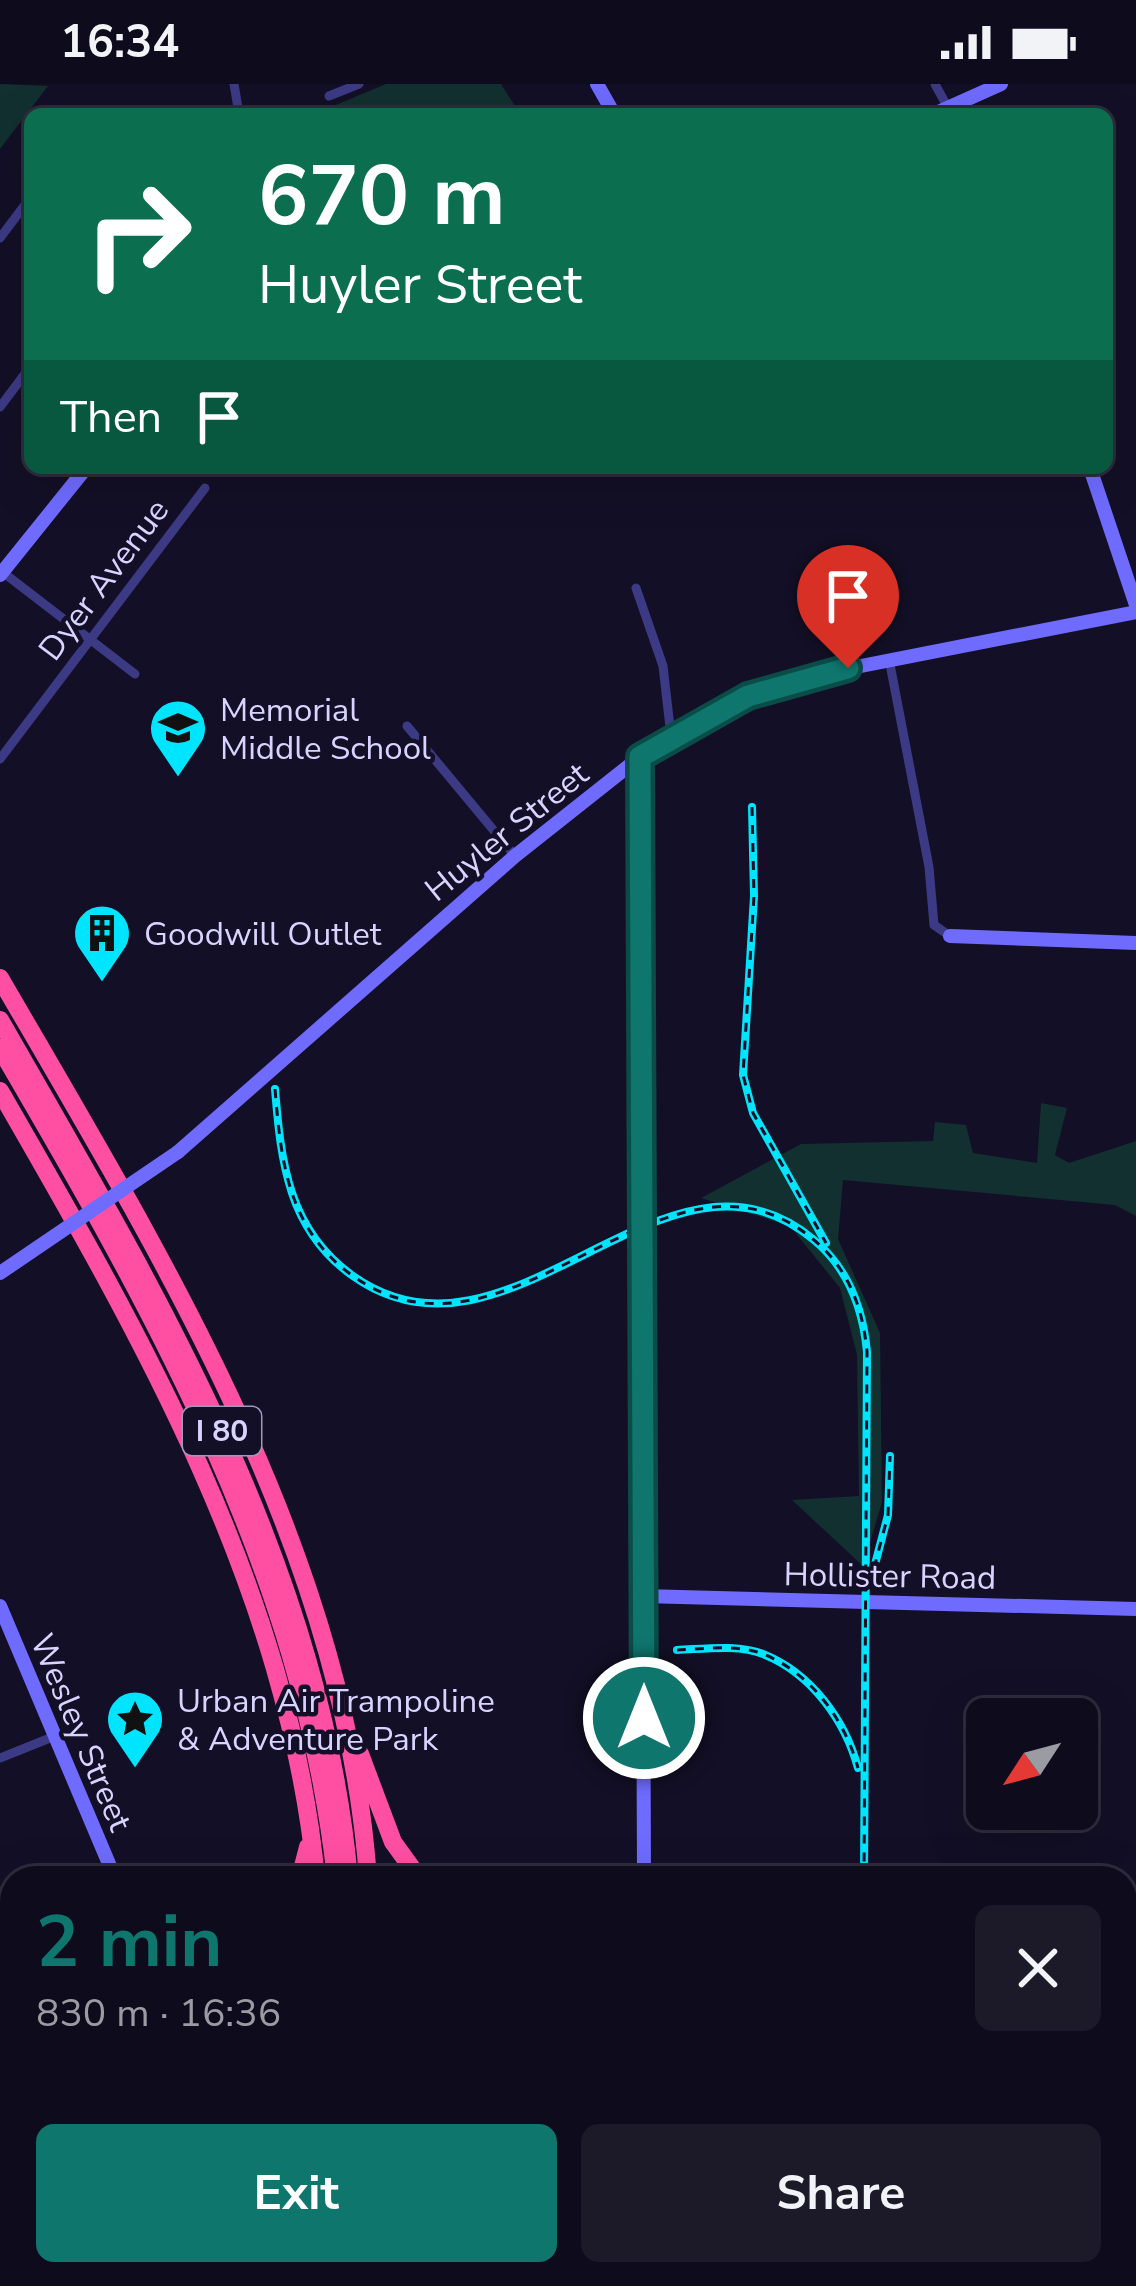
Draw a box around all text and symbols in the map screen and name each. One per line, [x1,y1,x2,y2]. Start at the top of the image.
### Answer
text: 16:34 [60,12,179,73]
text: 670 m [258,139,506,254]
icon: right [60,156,216,312]
text: Huyler Street [258,248,582,322]
icon: arrive [186,384,252,450]
text: Then [60,387,162,448]
street label: Dyer Avenue [29,490,180,670]
pin [797,545,899,668]
icon: arrive [815,563,881,629]
place label: Memorial Middle School [220,688,431,771]
school or university icon: Memorial Middle School [147,697,209,779]
street label: Huyler Street [416,752,598,912]
building icon: Goodwill Outlet [71,902,133,984]
place label: Goodwill Outlet [144,912,382,957]
road number: I 80 [183,1407,261,1455]
street label: Hollister Road [783,1552,997,1601]
street label: Wesley Street [19,1627,143,1839]
position arrow [581,1655,707,1781]
place label: Urban Air Trampoline & Adventure Park [177,1679,495,1762]
place icon: Urban Air Trampoline & Adventure Park [104,1688,166,1770]
north arrow [966,1698,1098,1830]
map controls [966,1698,1098,1830]
text: 2 min [36,1893,222,1991]
button: close [975,1905,1101,2031]
text: 830 m · 16:36 [36,1987,281,2040]
button: Exit [36,2124,557,2262]
button: Share [581,2124,1101,2262]

